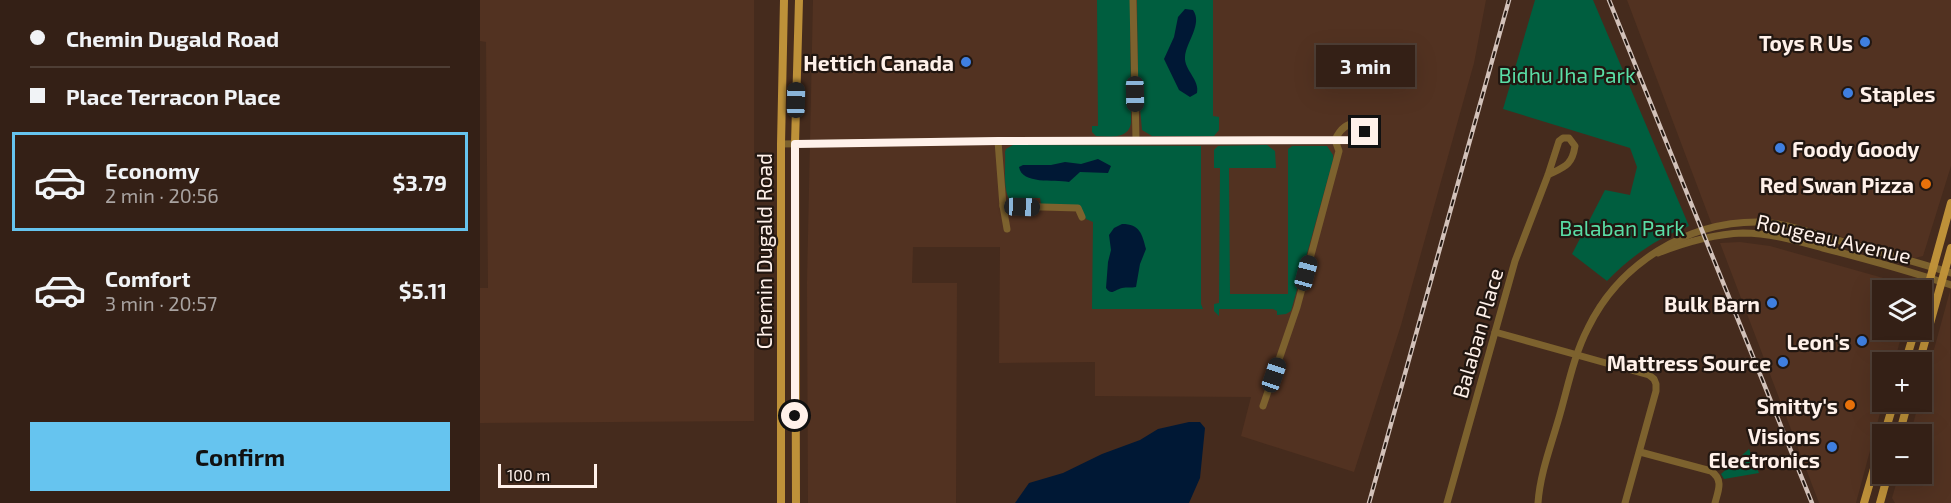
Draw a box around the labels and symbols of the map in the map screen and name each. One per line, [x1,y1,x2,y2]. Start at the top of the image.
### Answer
place label: Toys R Us [1759,30,1853,56]
marker: Toys R Us [1858,35,1872,49]
callout: 3 min [1316,45,1414,87]
place label: Hettich Canada [803,50,954,75]
marker: Hettich Canada [959,55,973,69]
park label: Bidhu Jha Park [1498,62,1636,87]
car [1126,76,1144,112]
place label: Staples [1860,81,1935,106]
car [787,82,805,118]
marker: Staples [1841,86,1855,100]
route end [1351,118,1378,145]
place label: Foody Goody [1792,136,1920,162]
marker: Foody Goody [1773,141,1787,155]
street label: Chemin Dugald Road [751,153,776,349]
place label: Red Swan Pizza [1760,172,1914,197]
marker: Red Swan Pizza [1919,177,1933,191]
car [1004,197,1040,217]
street label: Rougeau Avenue [1754,208,1914,268]
park label: Balaban Park [1559,215,1685,240]
car [1293,253,1319,293]
street label: Balaban Place [1446,265,1508,401]
place label: Bulk Barn [1664,291,1760,316]
marker: Bulk Barn [1765,296,1779,310]
place label: Leon's [1787,329,1850,354]
marker: Leon's [1855,334,1869,348]
place label: Mattress Source [1607,350,1771,375]
car [1260,355,1288,395]
marker: Mattress Source [1776,355,1790,369]
place label: Smitty's [1757,393,1838,419]
marker: Smitty's [1843,398,1857,412]
route start [781,402,808,429]
place label: Visions Electronics [1708,423,1820,472]
marker: Visions Electronics [1825,440,1839,454]
scale bar [498,461,597,488]

